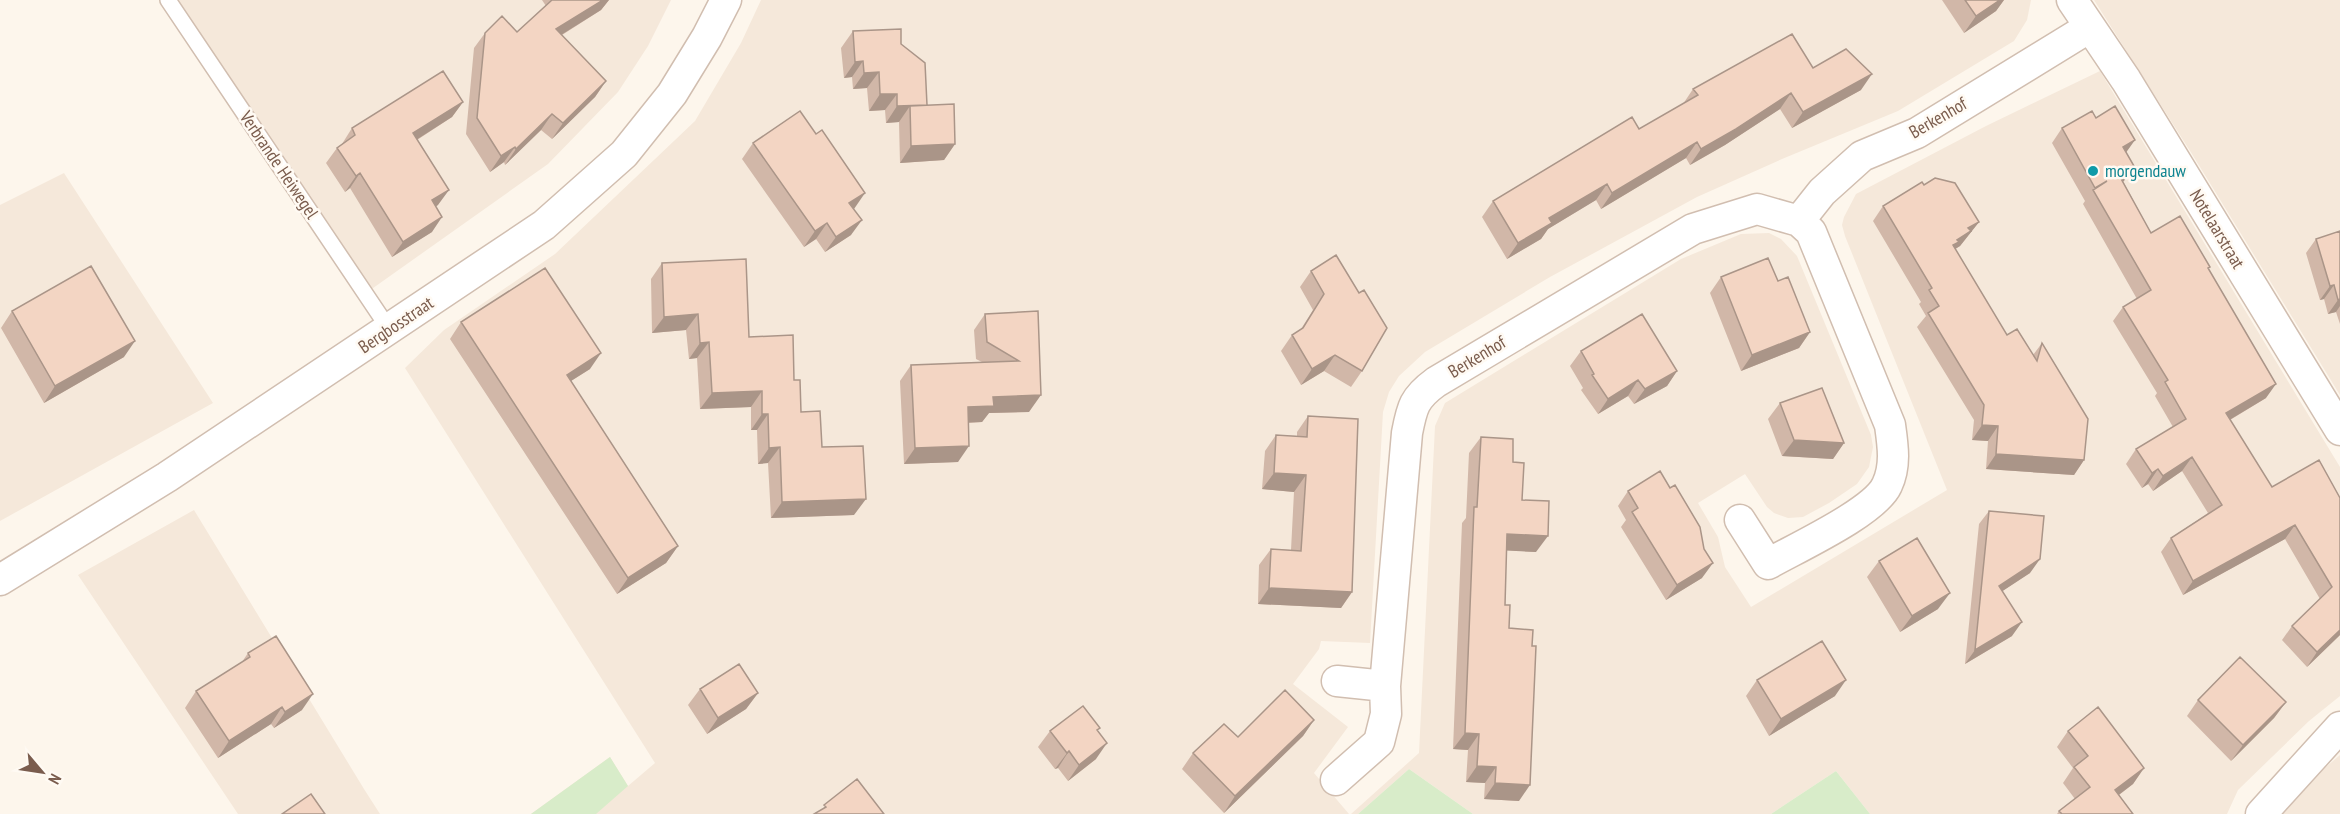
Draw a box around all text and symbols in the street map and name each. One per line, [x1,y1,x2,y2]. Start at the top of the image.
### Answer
street label: Berkenhof [1905,91,1972,143]
street label: Verbrande Heiwegel [234,106,324,224]
place label: morgendauw [2105,159,2186,182]
marker: morgendauw [2086,164,2100,178]
street label: Notelaarstraat [2185,185,2250,273]
street label: Bergbosstraat [354,291,438,358]
street label: Berkenhof [1444,330,1511,383]
north arrow [12,742,72,802]
text: N [44,771,66,788]

